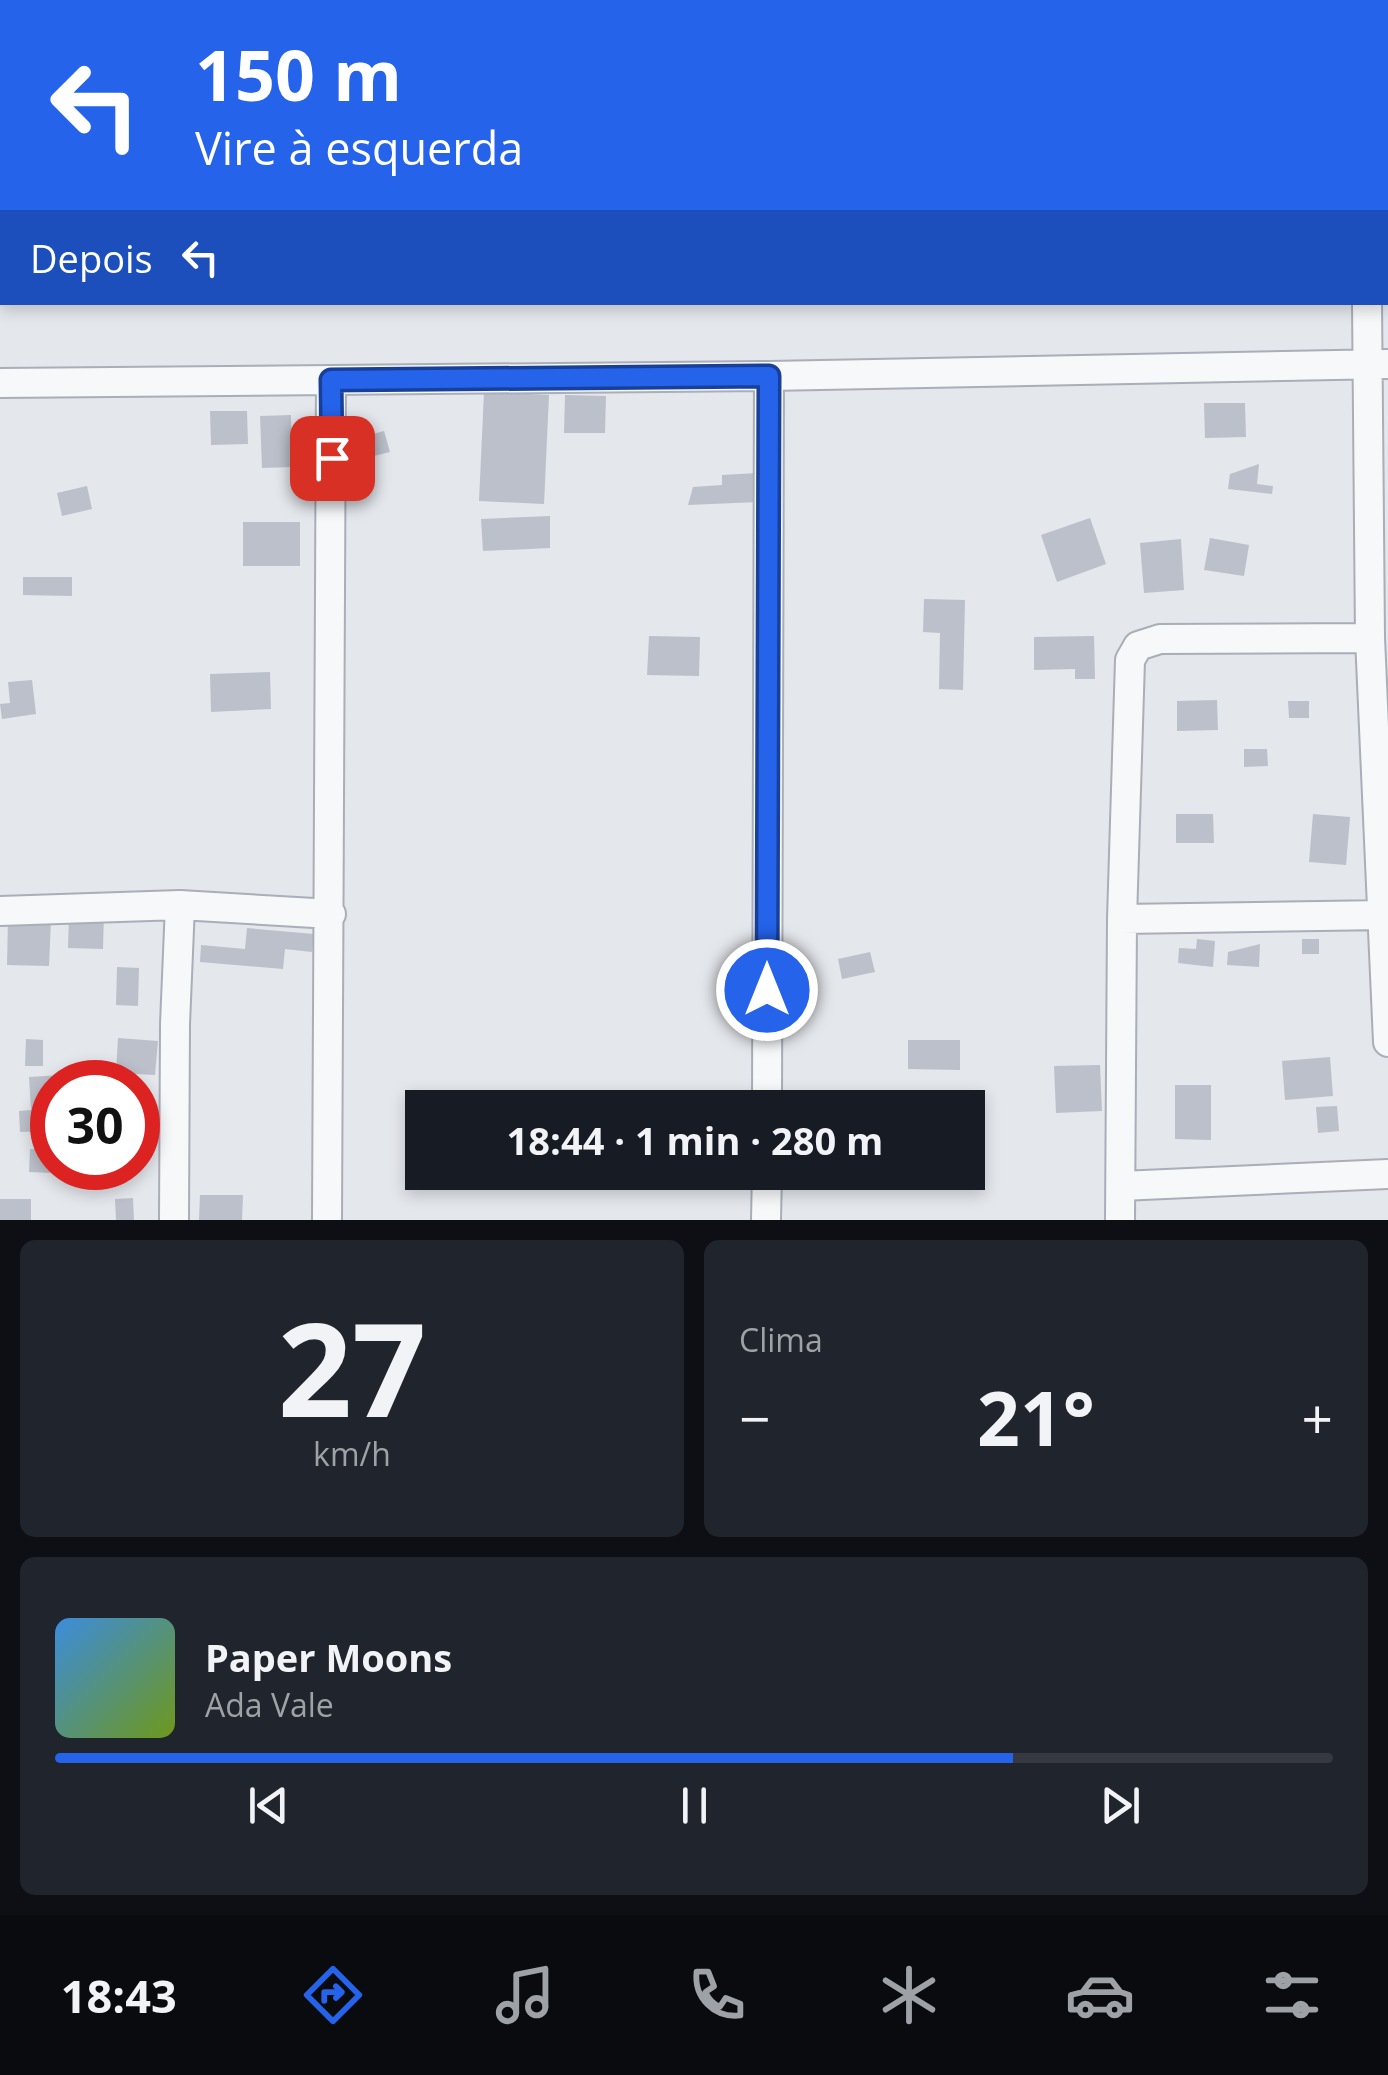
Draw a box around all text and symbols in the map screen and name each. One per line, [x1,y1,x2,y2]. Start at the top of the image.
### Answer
text: 150 m [195,26,402,122]
icon: left [30,40,160,170]
text: Vire à esquerda [195,117,523,178]
icon: left [173,230,228,285]
text: Depois [30,232,153,284]
pin [290,416,375,501]
icon: arrive [305,431,360,486]
position arrow [715,938,819,1042]
speed limit sign: 30 [30,1060,160,1190]
text: 18:44 · 1 min · 280 m [507,1114,883,1166]
text: 27 [278,1278,426,1455]
text: Clima [739,1318,823,1361]
text: 21° [977,1366,1095,1468]
text: − [739,1380,770,1455]
text: + [1302,1380,1333,1455]
text: km/h [313,1432,391,1475]
text: Paper Moons [205,1631,452,1683]
text: Ada Vale [205,1683,334,1726]
icon: previous [241,1778,296,1833]
icon: pause [667,1778,722,1833]
icon: next [1093,1778,1148,1833]
icon: directions [298,1960,368,2030]
icon: music [490,1960,560,2030]
icon: phone [682,1960,752,2030]
icon: climate [874,1960,944,2030]
icon: car [1065,1960,1135,2030]
icon: filters [1257,1960,1327,2030]
text: 18:43 [61,1965,177,2026]

